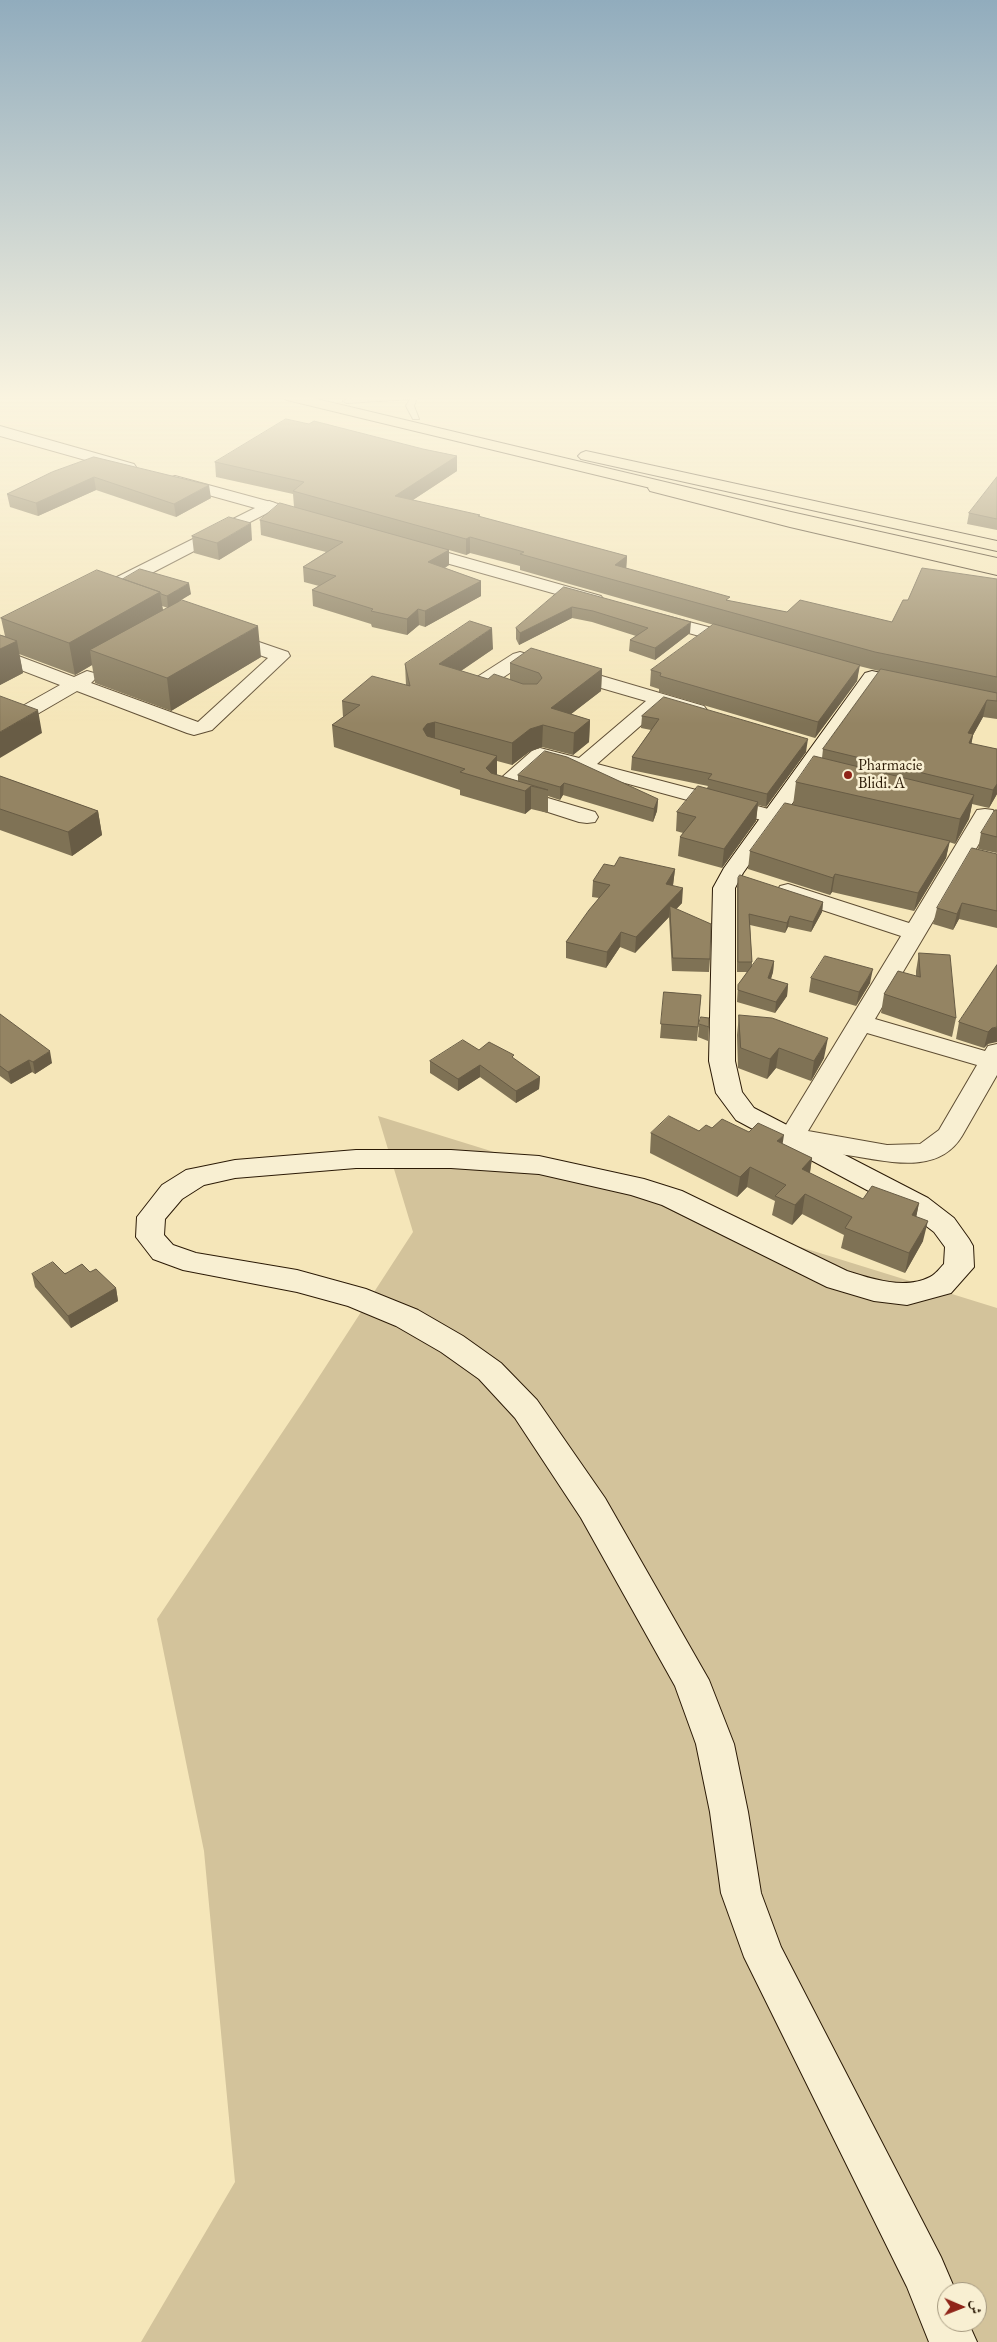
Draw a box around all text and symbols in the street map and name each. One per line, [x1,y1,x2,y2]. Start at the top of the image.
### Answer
place label: Pharmacie Blidi. A [858,756,922,794]
marker: Pharmacie Blidi. A [842,769,854,781]
north arrow [937,2282,987,2332]
text: ش [967,2300,985,2314]

